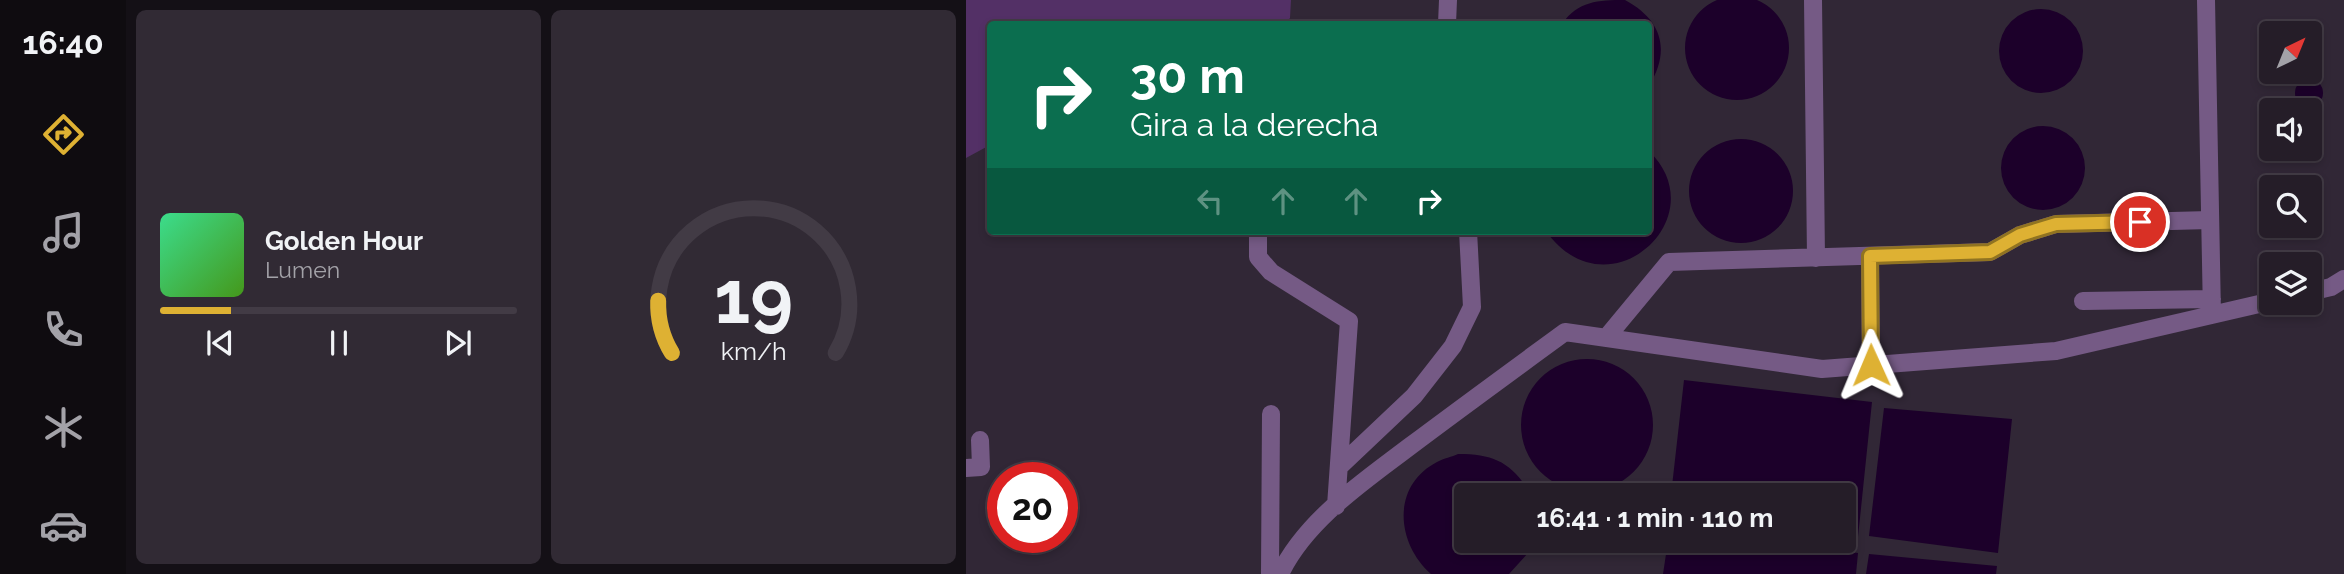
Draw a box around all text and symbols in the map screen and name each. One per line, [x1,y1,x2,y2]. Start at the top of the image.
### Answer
north arrow [2259,21,2322,84]
map controls [2259,21,2322,315]
text: 16:40 [22,24,104,61]
text: 30 m [1130,47,1245,104]
icon: right [1015,49,1106,140]
button: sound [2259,98,2322,161]
text: Gira a la derecha [1130,106,1378,143]
icon: directions [39,110,88,159]
button: search [2259,175,2322,238]
icon: left [1191,182,1229,220]
icon: ahead [1264,182,1302,220]
icon: ahead [1337,182,1375,220]
icon: right [1410,182,1448,220]
pin [2110,192,2170,252]
icon: arrive [2121,203,2159,241]
icon: music [39,208,88,257]
text: Golden Hour [265,226,423,256]
button: layers [2259,252,2322,315]
text: 19 [714,255,793,340]
text: Lumen [265,256,340,283]
icon: phone [39,305,88,354]
icon: previous [201,324,239,362]
icon: pause [320,324,358,362]
icon: next [439,324,477,362]
position arrow [1834,328,1908,402]
text: km/h [721,336,786,366]
icon: climate [39,403,88,452]
speed limit sign: 20 [987,462,1078,553]
icon: car [39,501,88,550]
text: 16:41 · 1 min · 110 m [1536,503,1774,533]

